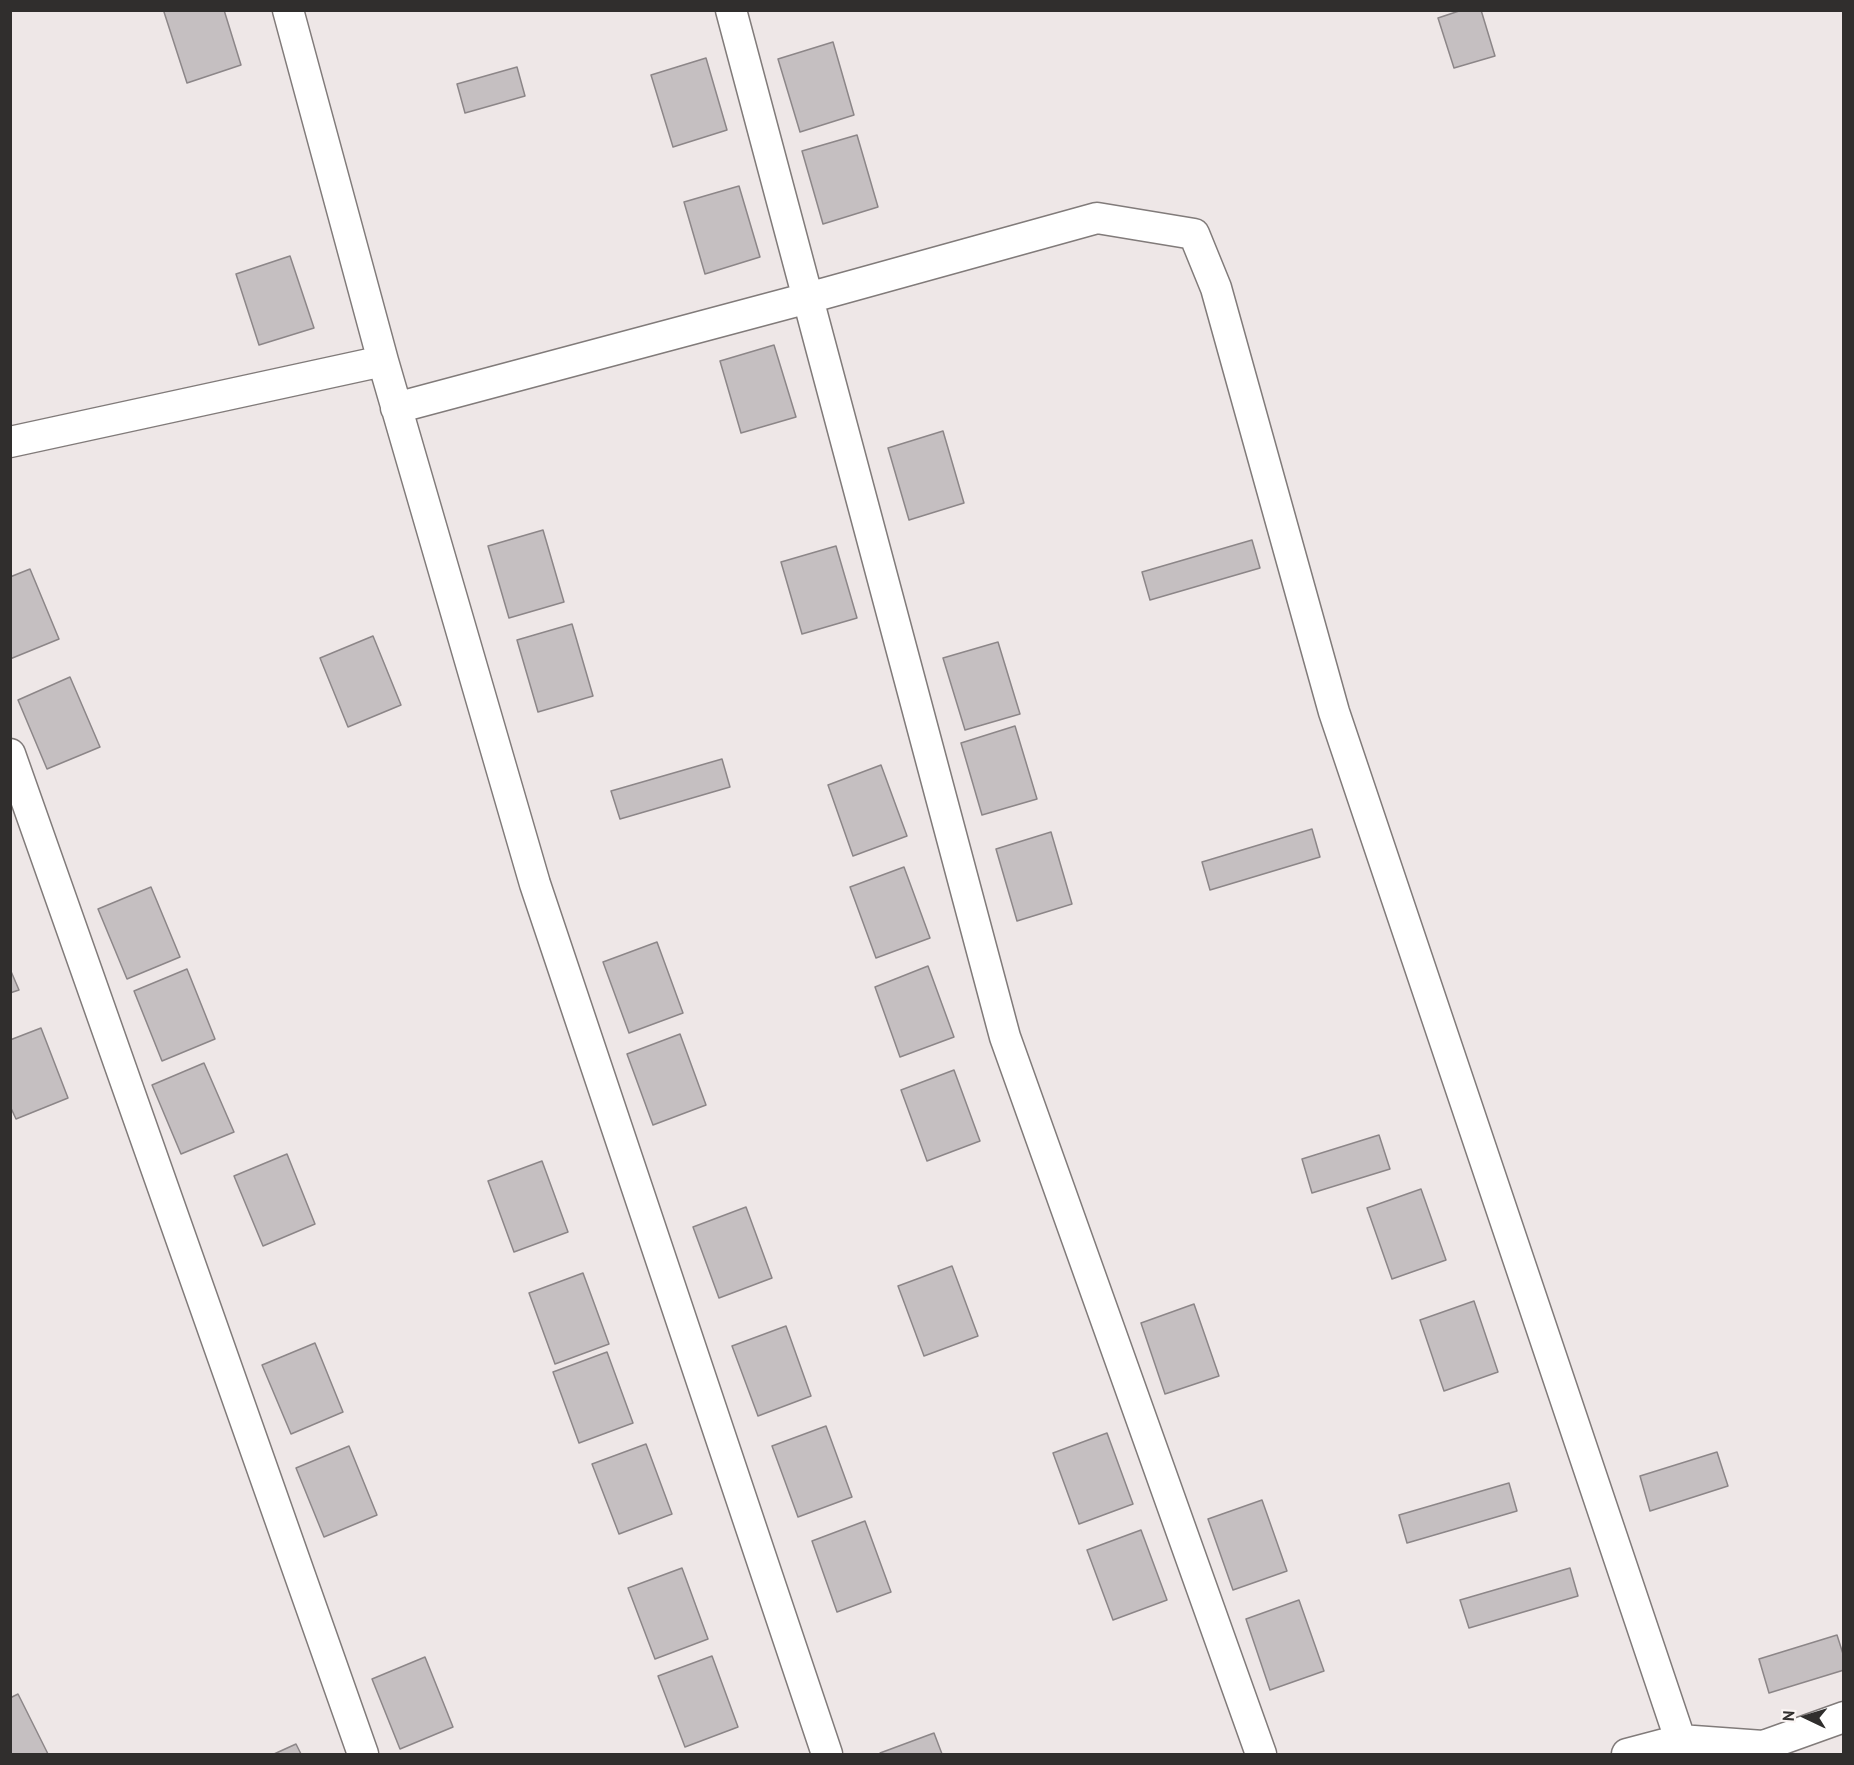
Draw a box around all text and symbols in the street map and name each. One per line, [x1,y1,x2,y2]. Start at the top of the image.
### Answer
north arrow [1776,1687,1836,1747]
text: N [1778,1710,1798,1722]

